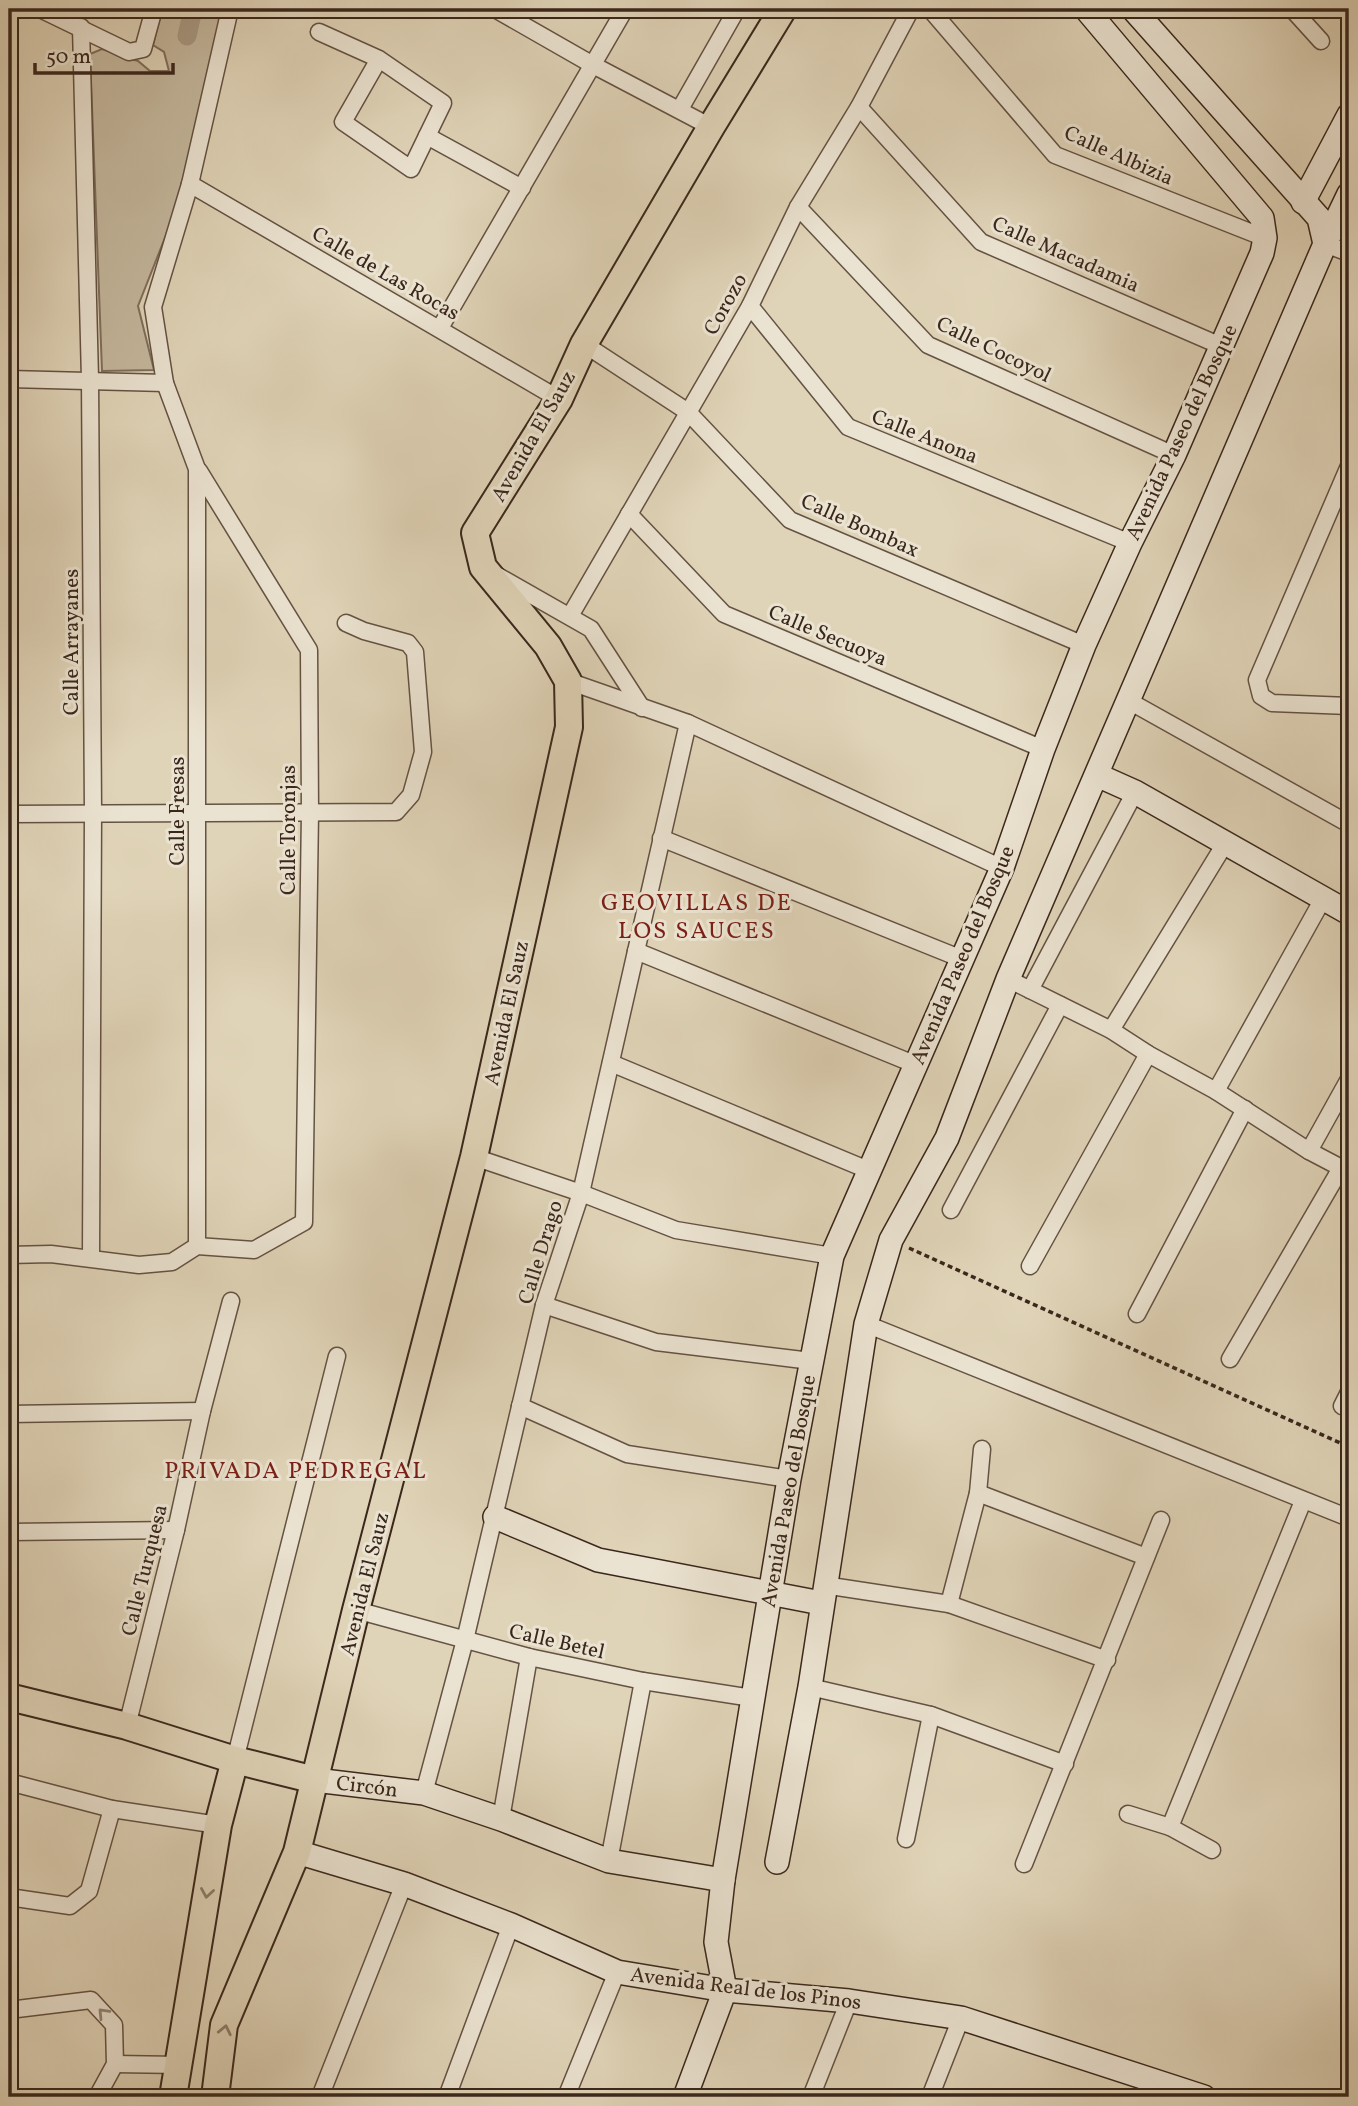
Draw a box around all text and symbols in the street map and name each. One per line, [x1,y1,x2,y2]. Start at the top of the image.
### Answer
scale bar [35,32,173,76]
text: 50 m [46,43,91,72]
street label: Calle Albizia [1059,119,1178,193]
street label: Calle Macadamia [987,210,1144,301]
street label: Calle de Las Rocas [306,220,464,328]
street label: Corozo [697,269,755,341]
street label: Calle Cocoyol [931,310,1056,391]
street label: Avenida Paseo del Bosque [1119,320,1245,545]
street label: Avenida El Sauz [485,366,584,508]
street label: Calle Anona [867,403,982,472]
street label: Calle Bombax [796,487,923,565]
street label: Calle Arrayanes [58,569,87,715]
street label: Calle Secuoya [764,598,891,674]
street label: Calle Fresas [164,756,193,866]
street label: Calle Toronjas [275,765,304,895]
street label: Avenida Paseo del Bosque [904,842,1023,1070]
district label: GEOVILLAS DE LOS SAUCES [601,887,793,949]
street label: Avenida El Sauz [478,938,537,1088]
street label: Calle Drago [512,1197,571,1308]
street label: Avenida Paseo del Bosque [755,1373,824,1610]
district label: PRIVADA PEDREGAL [164,1455,428,1489]
street label: Calle Turquesa [115,1501,176,1639]
street label: Avenida El Sauz [334,1509,397,1659]
street label: Calle Betel [506,1617,607,1668]
street label: Circón [334,1769,399,1806]
one-way arrow [200,1887,215,1899]
street label: Avenida Real de los Pinos [629,1961,863,2018]
one-way arrow [99,2008,112,2021]
one-way arrow [216,2024,231,2036]

